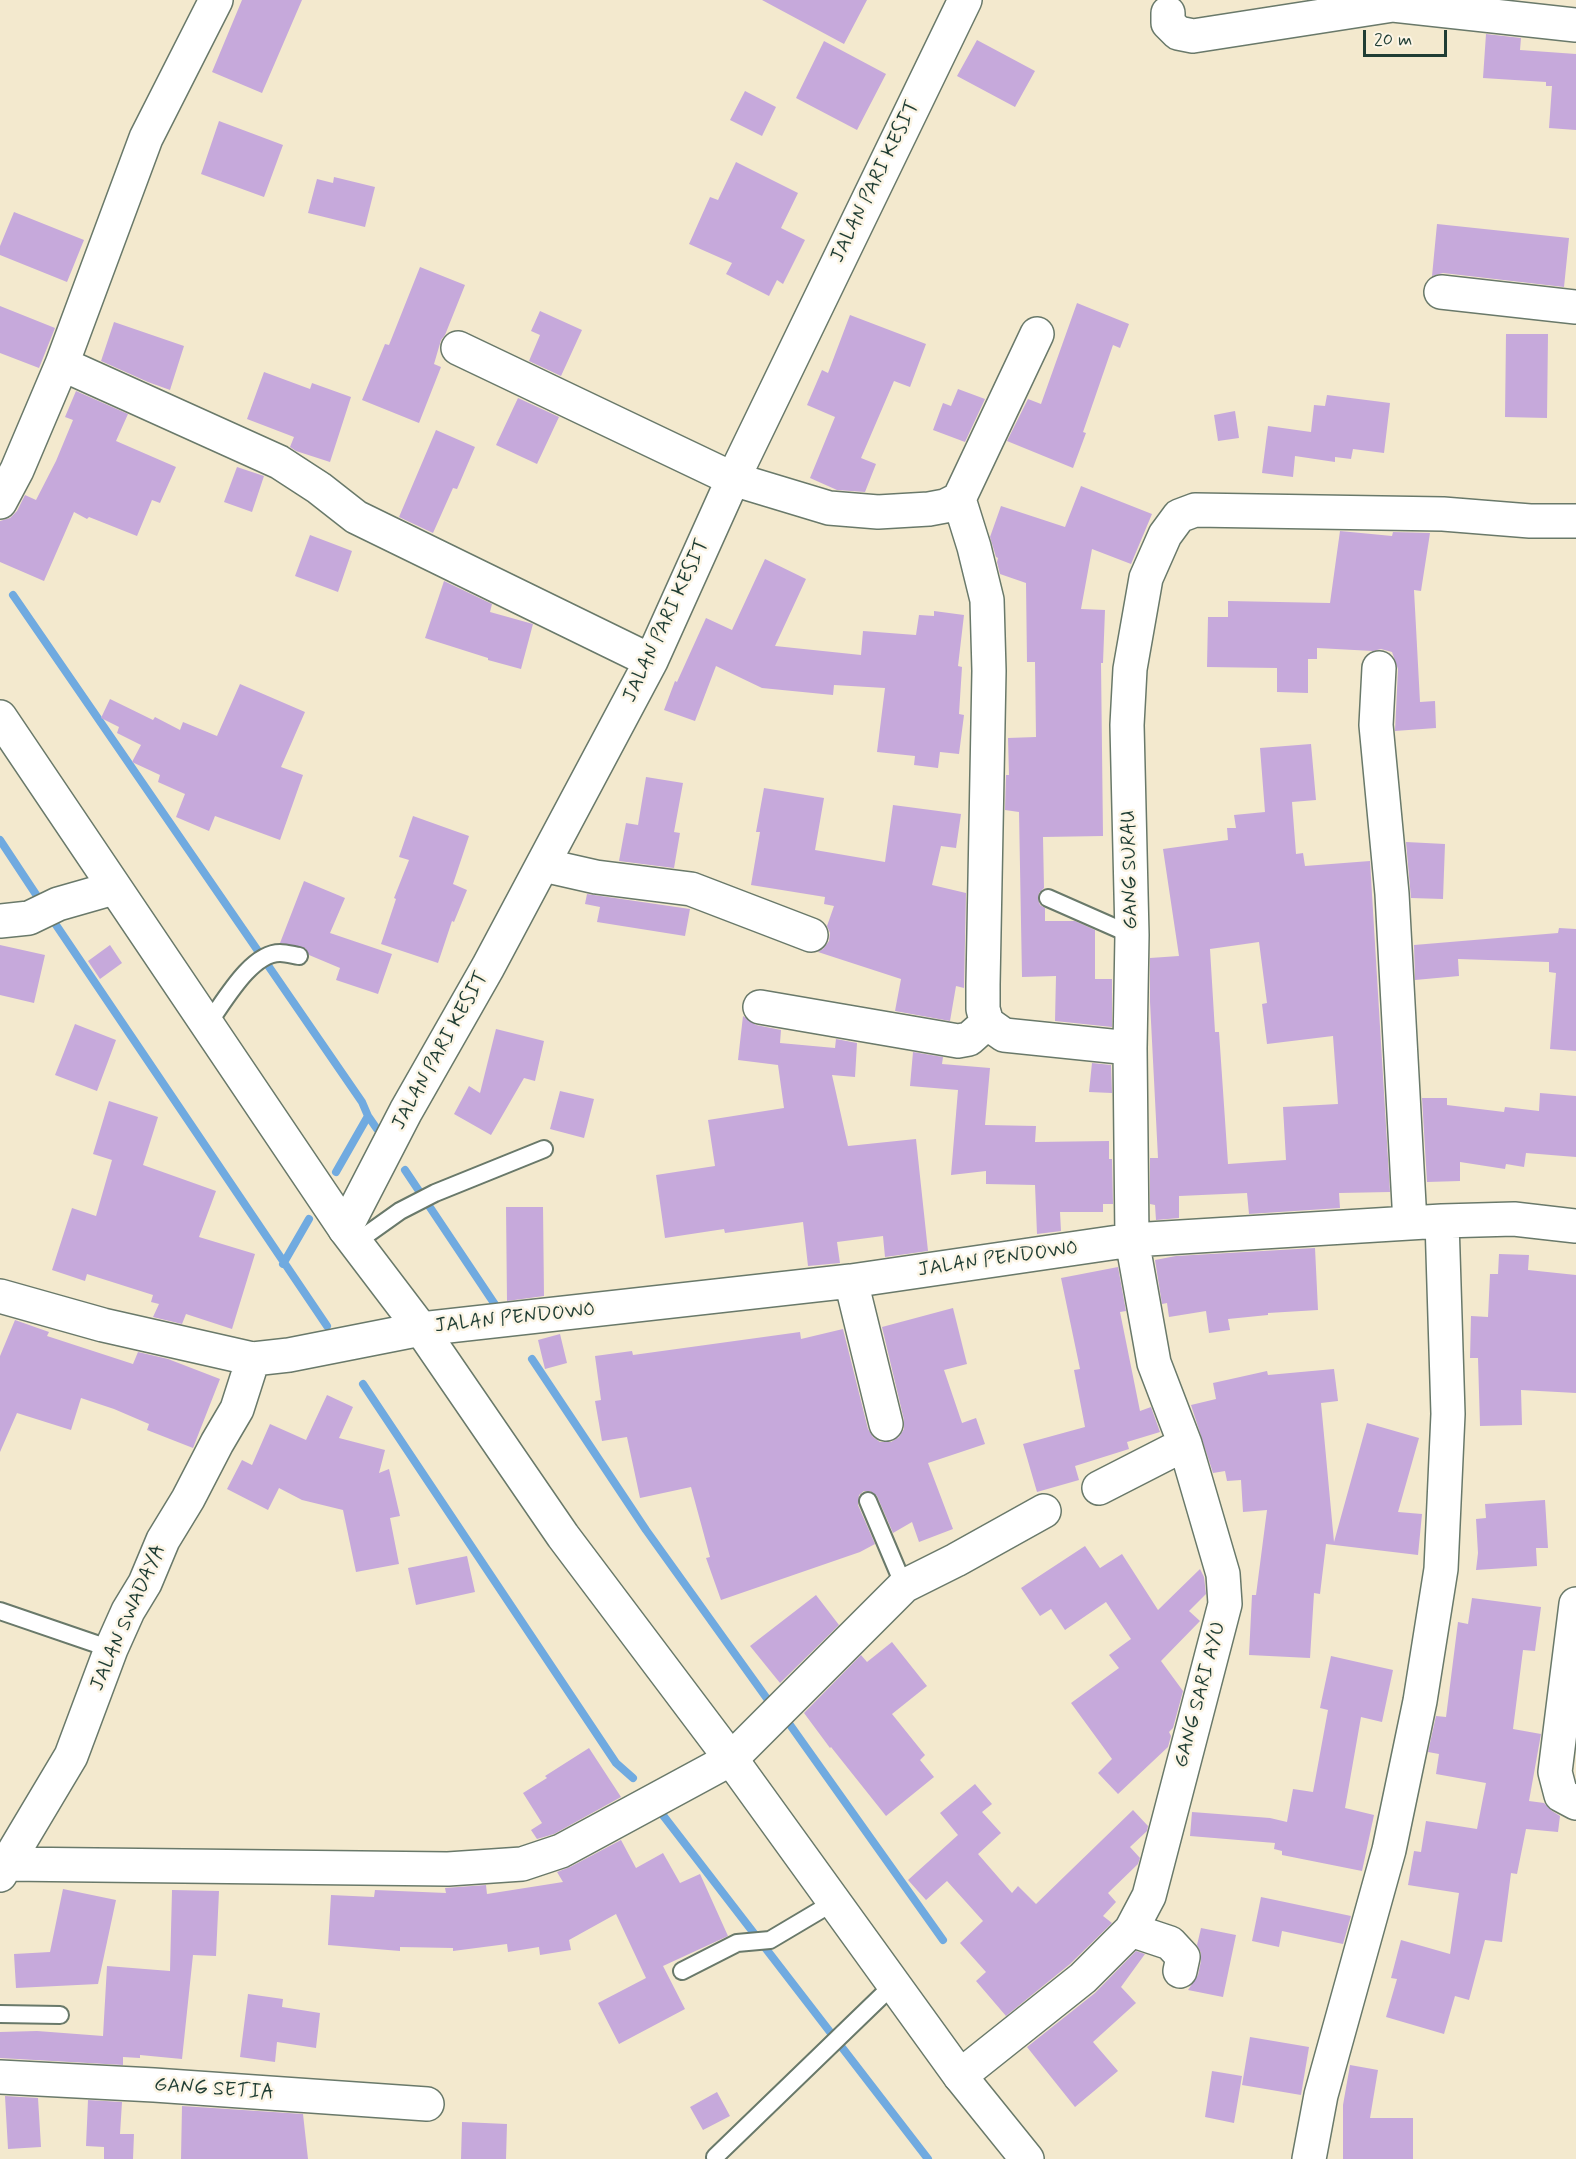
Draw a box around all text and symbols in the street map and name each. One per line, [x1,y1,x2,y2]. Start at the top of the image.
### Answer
scale bar [1366,18,1450,56]
text: 20 m [1374,28,1412,52]
street label: JALAN PARI KESIT [826,97,926,267]
street label: JALAN PARI KESIT [619,535,715,707]
street label: GANG SURAU [1118,810,1144,930]
street label: JALAN PARI KESIT [387,968,495,1134]
street label: JALAN PENDOWO [916,1237,1080,1283]
street label: JALAN PENDOWO [433,1299,597,1339]
street label: JALAN SWADAYA [86,1541,172,1695]
street label: GANG SARI AYU [1170,1620,1232,1770]
street label: GANG SETIA [153,2074,275,2106]

